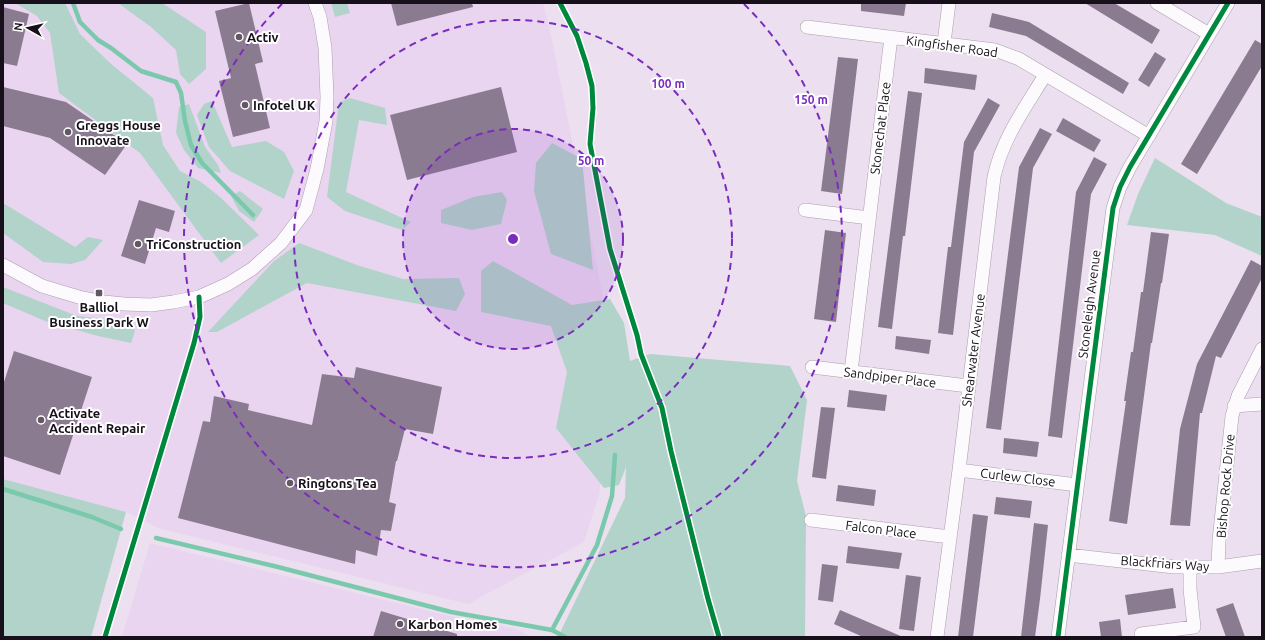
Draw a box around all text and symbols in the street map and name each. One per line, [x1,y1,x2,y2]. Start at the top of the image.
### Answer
north arrow [8,8,48,48]
text: N [12,22,25,32]
place label: Activ [247,30,278,44]
marker: Activ [234,32,244,42]
street label: Kingfisher Road [905,33,999,59]
text: 100 m [651,77,685,90]
street label: Stonechat Place [867,81,893,175]
text: 150 m [794,93,828,106]
place label: Infotel UK [253,98,316,112]
marker: Infotel UK [240,100,250,110]
place label: Greggs House Innovate [76,118,161,147]
marker: Greggs House Innovate [63,127,73,137]
text: 50 m [578,154,604,167]
centre of rings [506,232,520,246]
place label: TriConstruction [146,237,241,251]
marker: TriConstruction [133,239,143,249]
street label: Stoneleigh Avenue [1075,249,1103,359]
marker: Balliol Business Park W [94,288,104,298]
street label: Shearwater Avenue [959,293,987,407]
place label: Balliol Business Park W [49,300,149,329]
street label: Sandpiper Place [843,364,937,390]
place label: Activate Accident Repair [49,406,146,435]
marker: Activate Accident Repair [36,415,46,425]
street label: Bishop Rock Drive [1213,433,1237,539]
street label: Curlew Close [980,465,1056,489]
place label: Ringtons Tea [298,476,377,490]
marker: Ringtons Tea [285,478,295,488]
street label: Falcon Place [845,518,917,540]
street label: Blackfriars Way [1120,553,1210,573]
place label: Karbon Homes [408,617,497,631]
marker: Karbon Homes [395,619,405,629]

